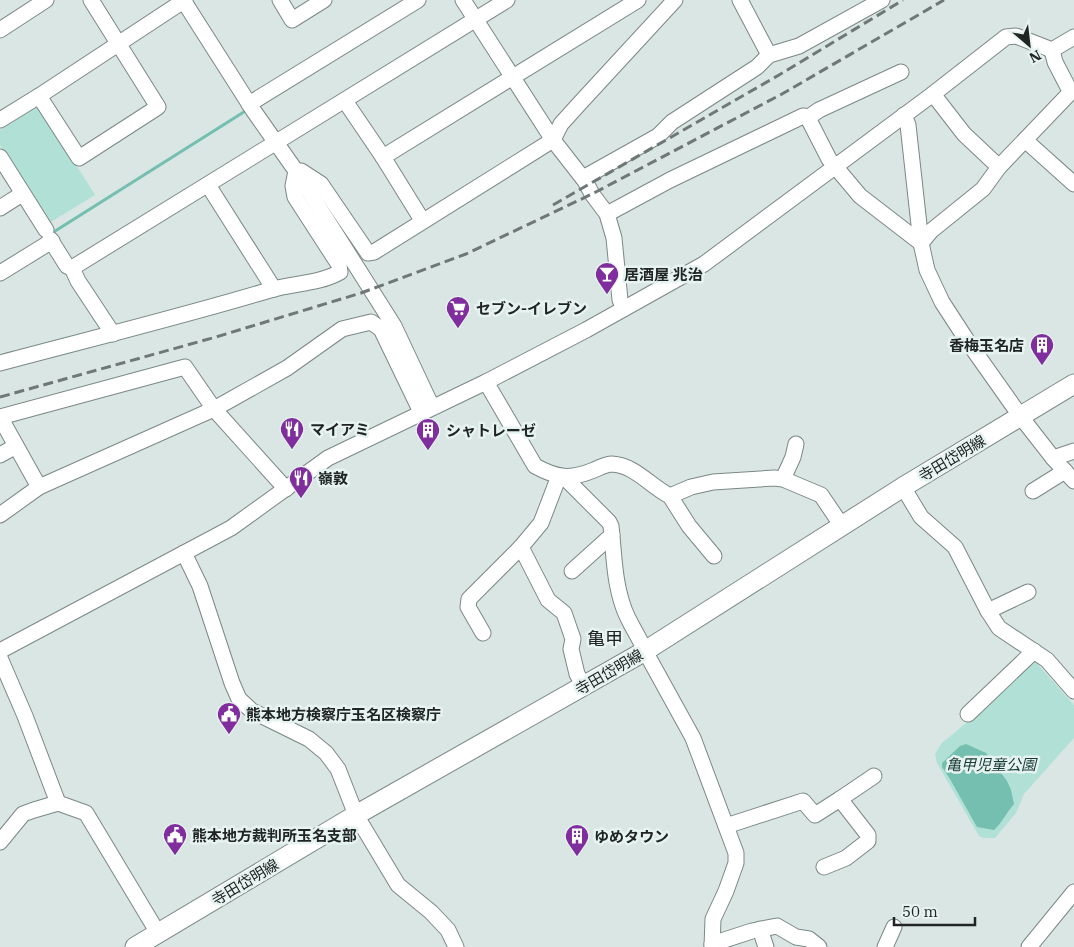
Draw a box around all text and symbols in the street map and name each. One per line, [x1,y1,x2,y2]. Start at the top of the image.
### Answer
north arrow [1004,20,1054,70]
text: N [1026,46,1044,67]
bar icon: 居酒屋 兆治 [594,261,620,295]
place label: 居酒屋 兆治 [624,265,703,284]
supermarket icon: セブン-イレブン [445,295,471,329]
place label: セブン-イレブン [476,299,587,318]
building icon: 香梅玉名店 [1029,332,1055,366]
place label: 香梅玉名店 [949,336,1024,355]
restaurant icon: マイアミ [279,416,305,450]
building icon: シャトレーゼ [415,417,441,451]
place label: マイアミ [310,420,370,439]
place label: シャトレーゼ [446,421,536,440]
street label: 寺田岱明線 [915,431,989,485]
restaurant icon: 嶺敦 [288,465,314,499]
place label: 嶺敦 [318,469,348,488]
district label: 亀甲 [587,627,623,650]
street label: 寺田岱明線 [572,645,646,699]
public building icon: 熊本地方検察庁玉名区検察庁 [216,701,242,735]
place label: 熊本地方検察庁玉名区検察庁 [246,705,441,724]
park label: 亀甲児童公園 [946,755,1038,774]
public building icon: 熊本地方裁判所玉名支部 [162,822,188,856]
building icon: ゆめタウン [564,823,590,857]
place label: 熊本地方裁判所玉名支部 [192,826,357,845]
place label: ゆめタウン [594,827,669,846]
street label: 寺田岱明線 [208,855,282,909]
scale bar [894,894,975,926]
text: 50 m [902,902,938,921]

